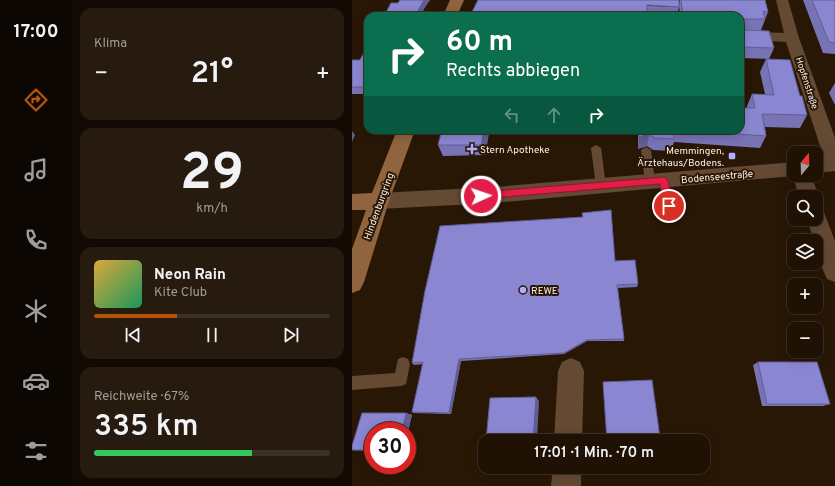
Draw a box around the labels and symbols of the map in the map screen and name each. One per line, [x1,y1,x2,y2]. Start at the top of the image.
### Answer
street label: Hopfenstraße [793,56,820,111]
marker: Stern Apotheke [467,144,477,154]
place label: Stern Apotheke [480,144,550,157]
place label: Memmingen, Ärztehaus/Bodens. [637,145,724,170]
north arrow [787,146,823,182]
marker: Memmingen, Ärztehaus/Bodens. [727,151,737,161]
street label: Bodenseestraße [681,168,754,187]
street label: Hindenburgring [361,171,398,242]
position arrow [460,175,502,217]
pin [652,189,686,223]
marker: REWE [518,285,528,295]
place label: REWE [531,285,558,298]
speed limit sign: 30 [364,422,416,474]

